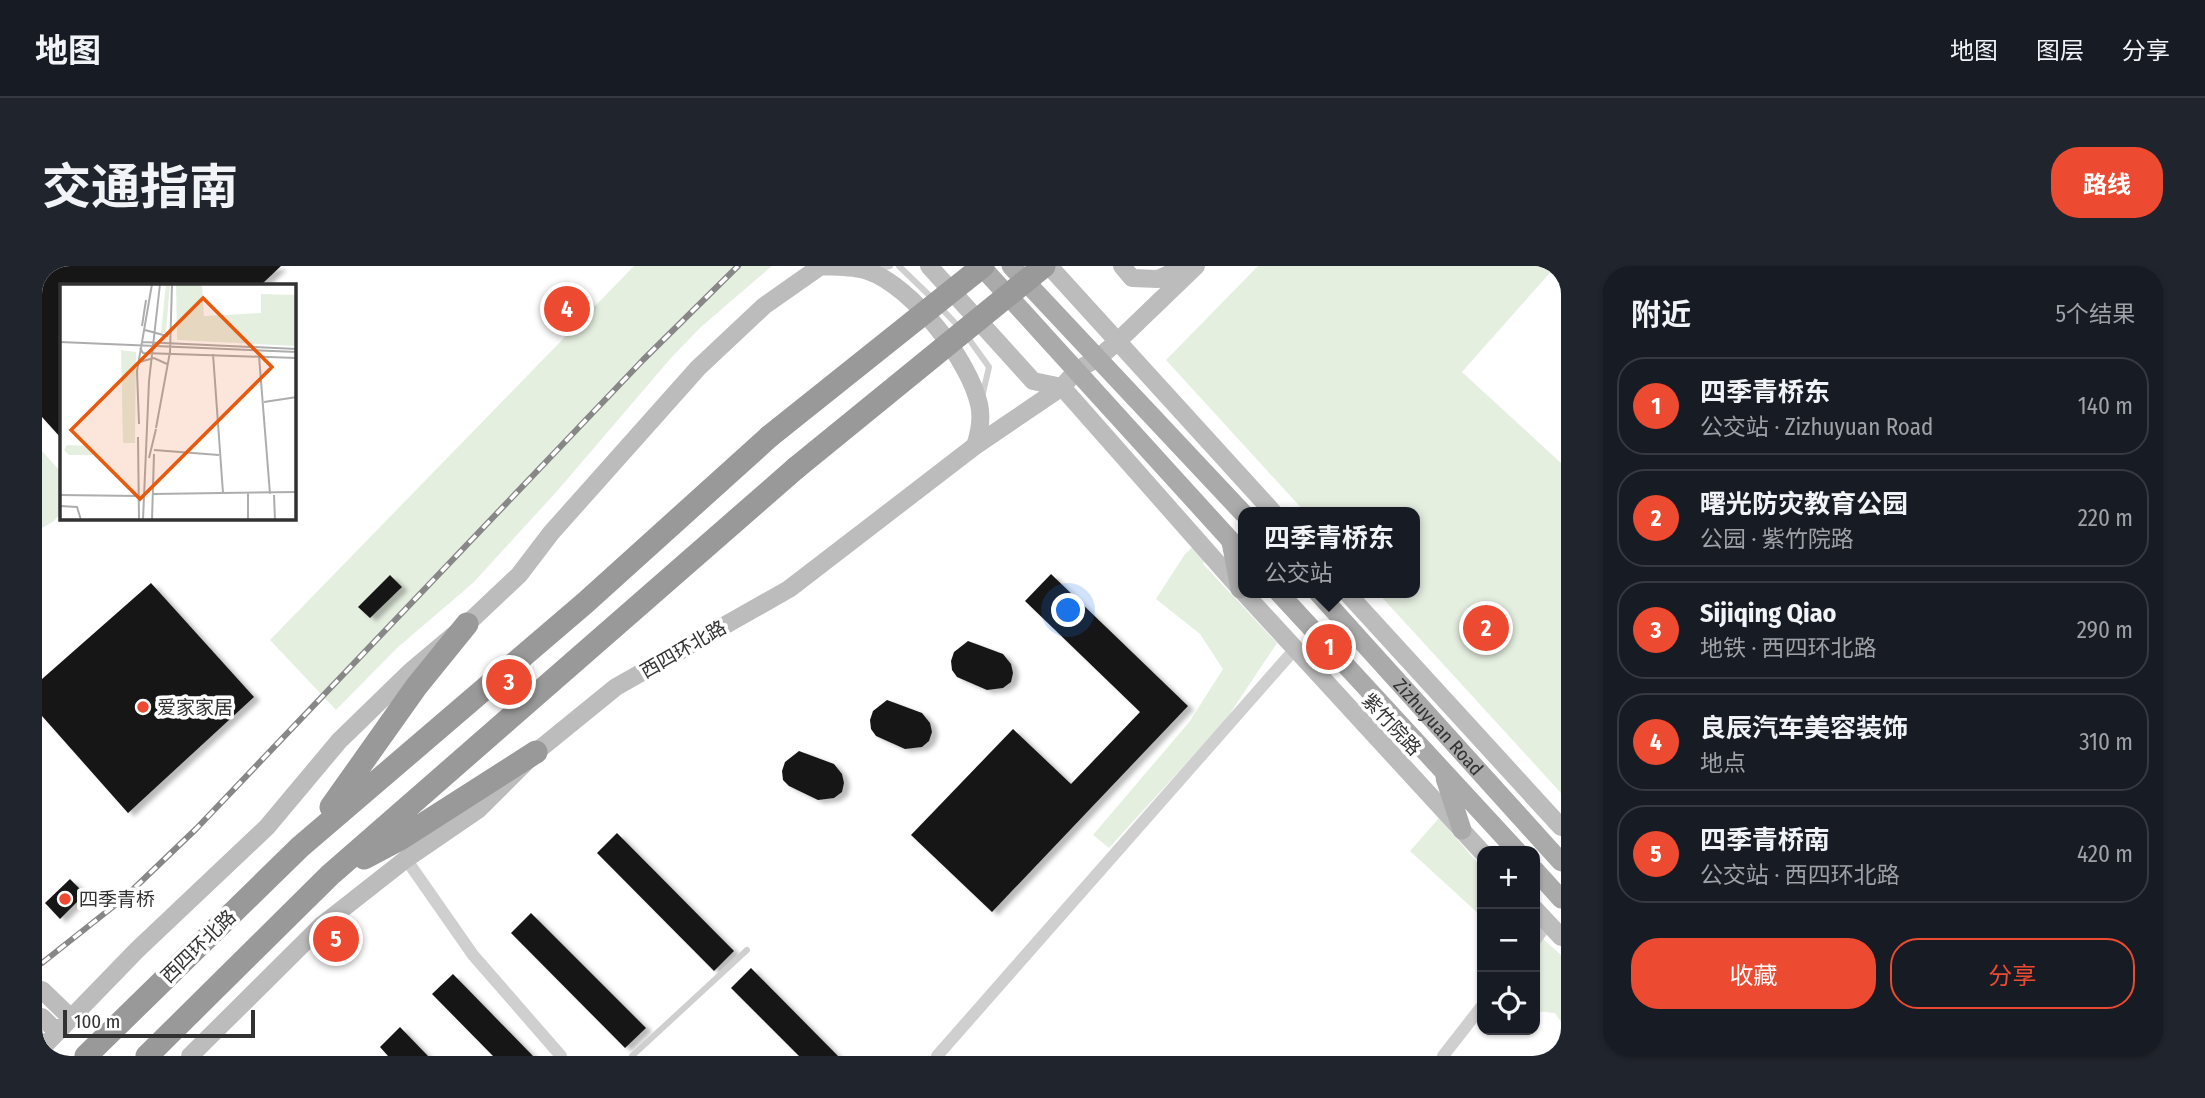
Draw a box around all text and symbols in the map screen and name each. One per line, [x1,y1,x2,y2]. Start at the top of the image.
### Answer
text: 地图 [35,31,101,71]
text: 地图 [1950,37,1998,65]
text: 图层 [2036,37,2084,65]
text: 分享 [2122,37,2170,65]
button: 路线 [2051,147,2163,218]
text: 交通指南 [42,158,238,217]
pin: 4 [544,283,590,335]
inset map [60,284,296,520]
text: 附近 [1631,297,1691,333]
text: 5个结果 [2055,300,2135,328]
text: 四季青桥东 [1700,377,1830,408]
text: 1 [1651,392,1661,420]
text: 140 m [2078,392,2133,420]
text: 公交站 · Zizhuyuan Road [1700,413,1933,441]
text: 曙光防灾教育公园 [1700,489,1908,520]
text: 2 [1651,504,1661,532]
text: 220 m [2078,504,2133,532]
popup [1238,507,1420,598]
text: 四季青桥东 [1264,523,1394,554]
text: 公园 · 紫竹院路 [1700,525,1854,553]
text: 公交站 [1264,559,1333,587]
your location [1051,593,1085,627]
text: Sijiqing Qiao [1700,598,1836,629]
pin: 2 [1463,602,1509,654]
street label: 西四环北路 [636,616,730,683]
text: 3 [1651,616,1661,644]
text: 290 m [2077,616,2133,644]
pin: 1 [1306,621,1352,673]
text: 地铁 · 西四环北路 [1700,634,1877,662]
pin: 3 [486,656,532,708]
street label: Zizhuyuan Road [1389,674,1488,780]
street label: 紫竹院路 [1357,689,1426,760]
place label: 爱家家居 [157,696,233,719]
marker: 爱家家居 [135,699,151,715]
text: 良辰汽车美容装饰 [1700,713,1908,744]
text: 4 [1650,728,1662,756]
text: 310 m [2079,728,2133,756]
text: 地点 [1700,749,1746,777]
text: 四季青桥南 [1700,825,1830,856]
text: 5 [1650,840,1662,868]
text: 420 m [2077,840,2133,868]
map controls [1477,846,1540,1035]
button: + [1477,846,1540,909]
text: 公交站 · 西四环北路 [1700,861,1900,889]
place label: 四季青桥 [79,888,155,911]
marker: 四季青桥 [57,891,73,907]
street label: 西四环北路 [156,905,241,988]
button: − [1477,909,1540,972]
pin: 5 [313,913,359,965]
button: 收藏 [1631,938,1876,1009]
button: 分享 [1890,938,2135,1009]
button: locate [1477,972,1540,1035]
scale bar [63,1007,256,1039]
text: 100 m [74,1010,120,1033]

